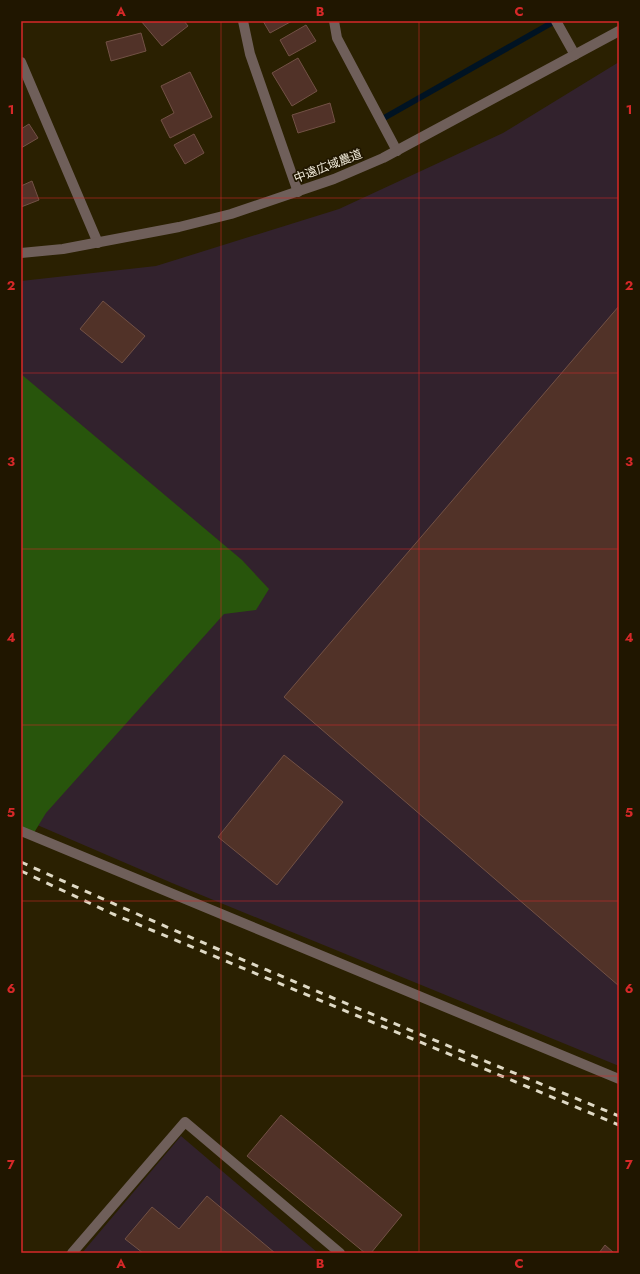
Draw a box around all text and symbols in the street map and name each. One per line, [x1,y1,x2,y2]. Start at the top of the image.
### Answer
text: A [115,2,126,21]
text: B [316,2,325,21]
text: C [514,2,524,21]
text: 1 [8,100,14,119]
text: 1 [626,100,632,119]
street label: 中遠広域農道 [291,145,365,187]
text: 2 [7,276,15,295]
text: 2 [625,276,633,295]
text: 3 [7,452,15,471]
text: 3 [625,452,633,471]
text: 4 [6,628,16,647]
text: 4 [624,628,634,647]
text: 5 [7,803,15,822]
text: 5 [625,803,633,822]
text: 6 [7,979,16,998]
text: 6 [625,979,634,998]
text: 7 [7,1155,15,1174]
text: 7 [625,1155,633,1174]
text: A [115,1254,126,1273]
text: B [316,1254,325,1273]
text: C [514,1254,524,1273]

